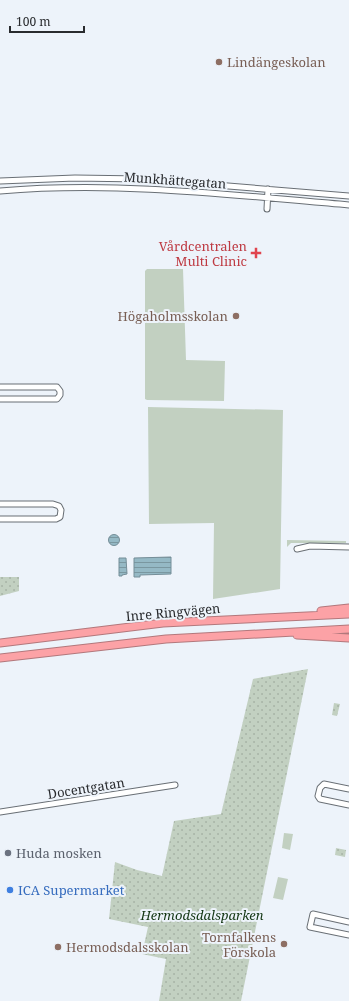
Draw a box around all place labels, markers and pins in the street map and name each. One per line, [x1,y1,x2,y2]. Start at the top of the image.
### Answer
place label: Lindängeskolan [227,53,326,71]
marker: Lindängeskolan [214,57,224,67]
place label: Vårdcentralen Multi Clinic [159,237,248,270]
marker: Vårdcentralen Multi Clinic [250,247,262,259]
place label: Högaholmsskolan [117,307,229,325]
marker: Högaholmsskolan [231,311,241,321]
place label: Huda mosken [16,844,102,862]
marker: Huda mosken [3,848,13,858]
place label: ICA Supermarket [18,881,125,899]
marker: ICA Supermarket [5,885,15,895]
place label: Tornfalkens Förskola [202,928,276,961]
place label: Hermodsdalsskolan [66,938,189,956]
marker: Tornfalkens Förskola [279,939,289,949]
marker: Hermodsdalsskolan [53,942,63,952]

